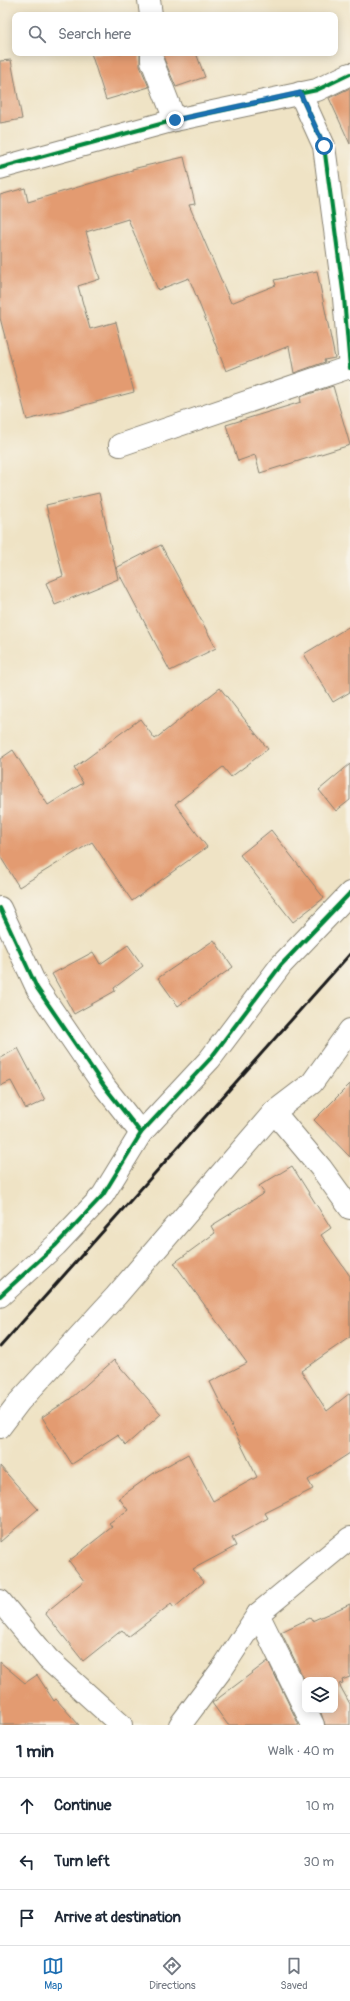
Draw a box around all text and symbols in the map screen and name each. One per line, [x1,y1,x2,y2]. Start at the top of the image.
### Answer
search box [12,12,338,56]
icon: search [26,23,48,45]
text: Search here [58,25,131,44]
route end [166,111,184,129]
route start [315,137,333,155]
map controls [302,1677,338,1713]
button: layers [302,1677,338,1713]
text: 1 min [16,1741,54,1762]
text: Walk · 40 m [268,1743,334,1759]
icon: ahead [16,1795,38,1817]
text: Continue [54,1796,112,1815]
text: 10 m [306,1798,334,1814]
icon: left [16,1851,38,1873]
text: Turn left [54,1852,110,1871]
text: 30 m [304,1854,334,1870]
icon: arrive [16,1907,38,1929]
text: Arrive at destination [54,1908,181,1927]
tab: Map [42,1955,64,1992]
tab: Directions [149,1955,196,1992]
tab: Saved [280,1955,308,1992]

